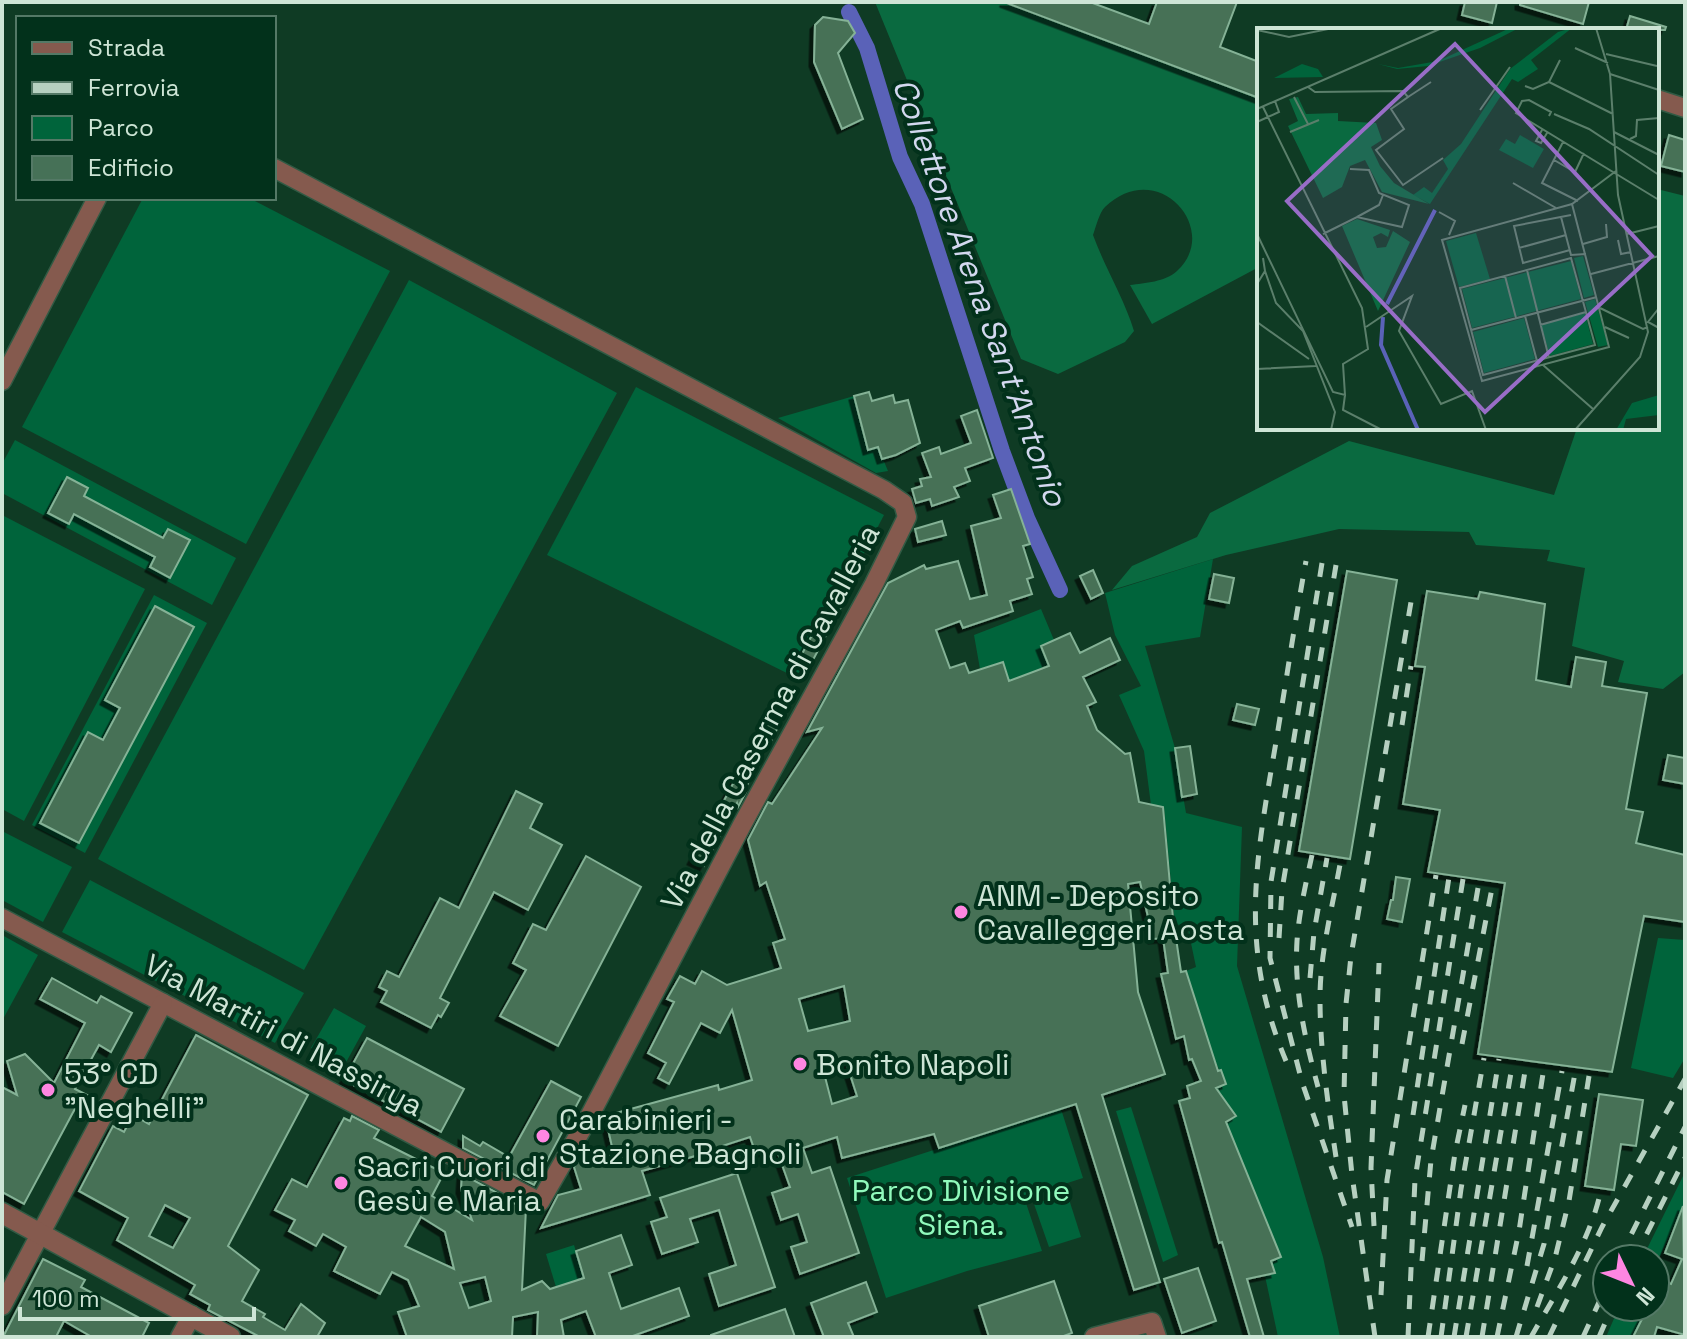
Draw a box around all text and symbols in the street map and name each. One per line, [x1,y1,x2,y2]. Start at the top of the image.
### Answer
legend [16,16,276,200]
inset map [1257,28,1659,430]
text: Strada [88,32,165,63]
text: Ferrovia [88,72,180,103]
water label: Collettore Arena Sant'Antonio [884,73,1077,513]
text: Parco [88,112,154,143]
text: Edificio [88,152,174,183]
street label: Via della Caserma di Cavalleria [652,518,888,916]
place label: ANM - Deposito Cavalleggeri Aosta [977,876,1244,949]
marker: ANM - Deposito Cavalleggeri Aosta [952,903,970,921]
street label: Via Martiri di Nassirya [138,945,430,1125]
place label: Bonito Napoli [816,1045,1009,1084]
place label: 53° CD "Neghelli" [64,1054,205,1127]
marker: Bonito Napoli [791,1055,809,1073]
marker: 53° CD "Neghelli" [39,1081,57,1099]
place label: Carabinieri - Stazione Bagnoli [559,1100,801,1173]
marker: Carabinieri - Stazione Bagnoli [534,1127,552,1145]
place label: Sacri Cuori di Gesù e Maria [357,1147,546,1220]
park label: Parco Divisione Siena. [852,1171,1070,1244]
marker: Sacri Cuori di Gesù e Maria [332,1174,350,1192]
north arrow [1591,1243,1671,1323]
scale bar [20,1271,254,1321]
text: N [1630,1282,1661,1312]
text: 100 m [32,1283,100,1314]

